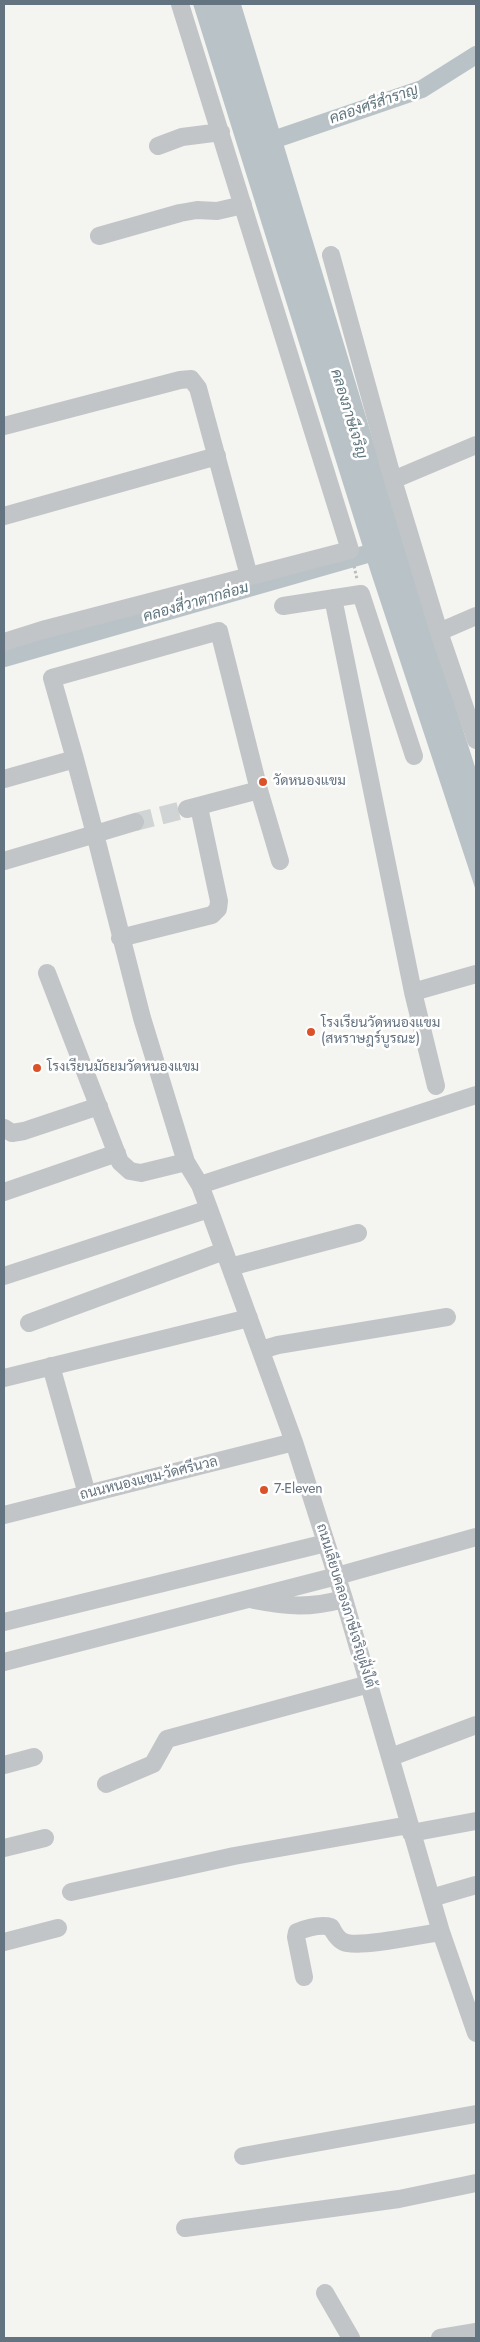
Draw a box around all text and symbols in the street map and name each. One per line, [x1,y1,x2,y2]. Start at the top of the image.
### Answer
water label: คลองศรีสำราญ [327,81,421,129]
water label: คลองภาษีเจริญ [326,367,370,461]
water label: คลองสี่วาตากล่อม [141,579,251,627]
place label: วัดหนองแขม [273,774,346,790]
marker: วัดหนองแขม [257,776,269,788]
place label: โรงเรียนวัดหนองแขม (สหราษฎร์บูรณะ) [321,1016,440,1048]
marker: โรงเรียนวัดหนองแขม (สหราษฎร์บูรณะ) [305,1026,317,1038]
place label: โรงเรียนมัธยมวัดหนองแขม [47,1060,199,1076]
marker: โรงเรียนมัธยมวัดหนองแขม [31,1062,43,1074]
street label: ถนนหนองแขม-วัดศรีนวล [78,1454,220,1504]
place label: 7-Eleven [274,1482,323,1498]
marker: 7-Eleven [258,1484,270,1496]
street label: ถนนเลียบคลองภาษีเจริญฝั่งใต้ [312,1522,378,1690]

